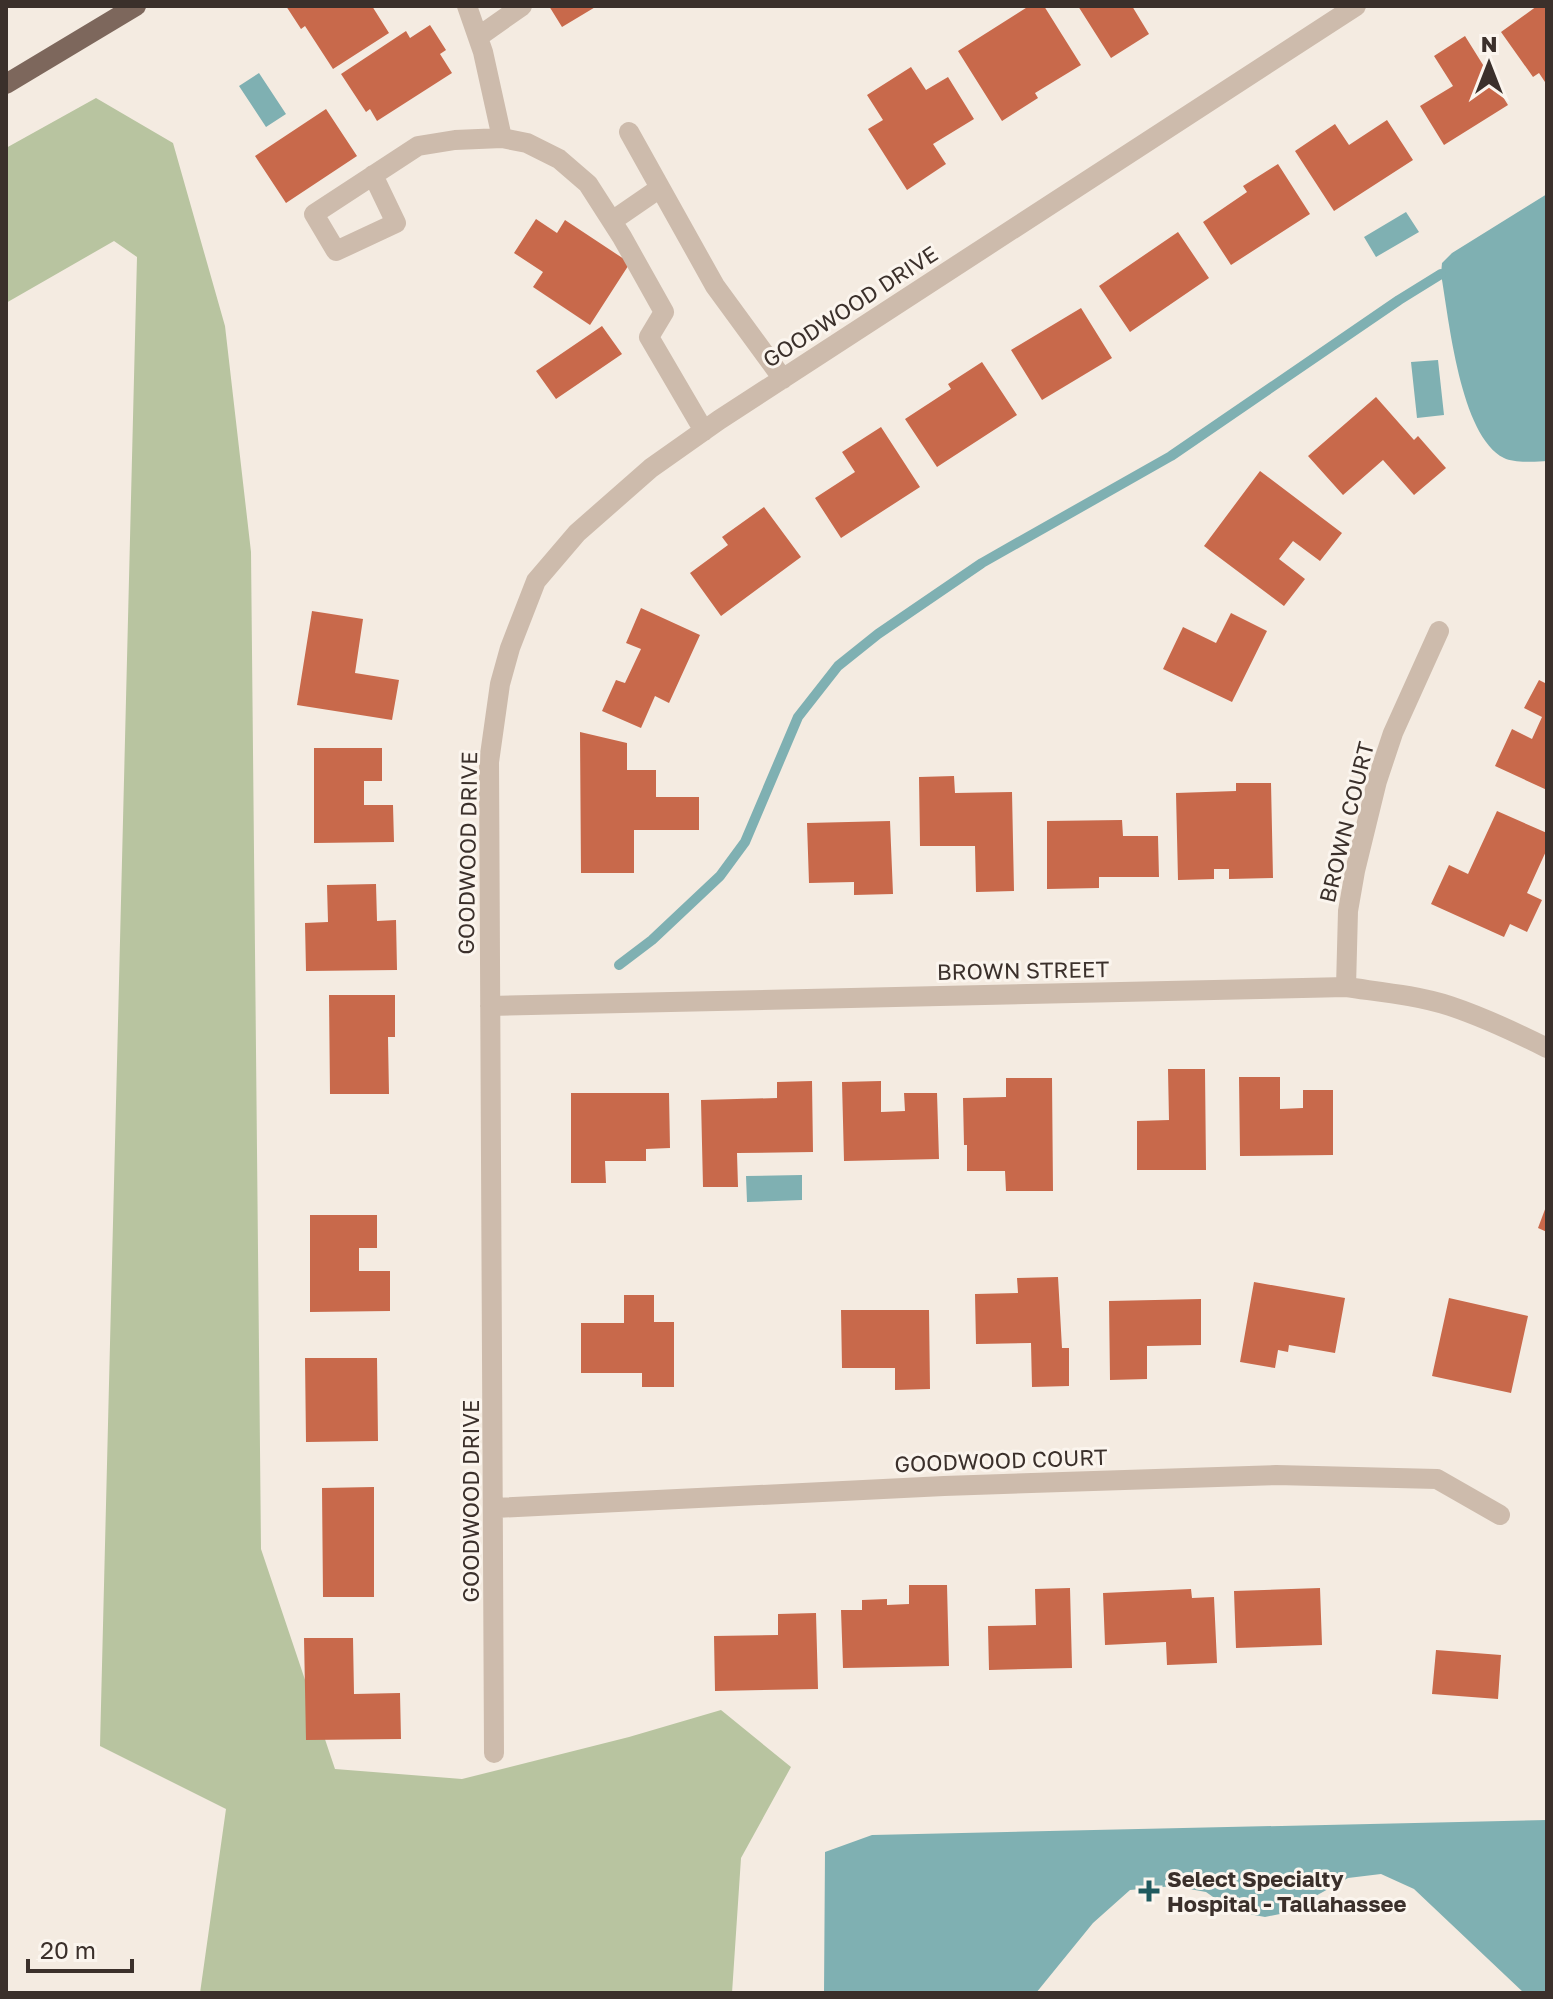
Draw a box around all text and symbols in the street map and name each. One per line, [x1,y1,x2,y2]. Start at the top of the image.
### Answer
north arrow [1449,24,1529,104]
text: N [1481,30,1497,57]
street label: GOODWOOD DRIVE [758,239,942,373]
street label: BROWN COURT [1313,738,1379,905]
street label: GOODWOOD DRIVE [452,751,482,955]
street label: BROWN STREET [937,955,1110,985]
street label: GOODWOOD DRIVE [457,1399,484,1603]
street label: GOODWOOD COURT [894,1443,1108,1477]
place label: Select Specialty Hospital - Tallahassee [1167,1865,1407,1917]
marker: Select Specialty Hospital - Tallahassee [1138,1880,1160,1902]
scale bar [28,1923,132,1973]
text: 20 m [40,1935,96,1964]

